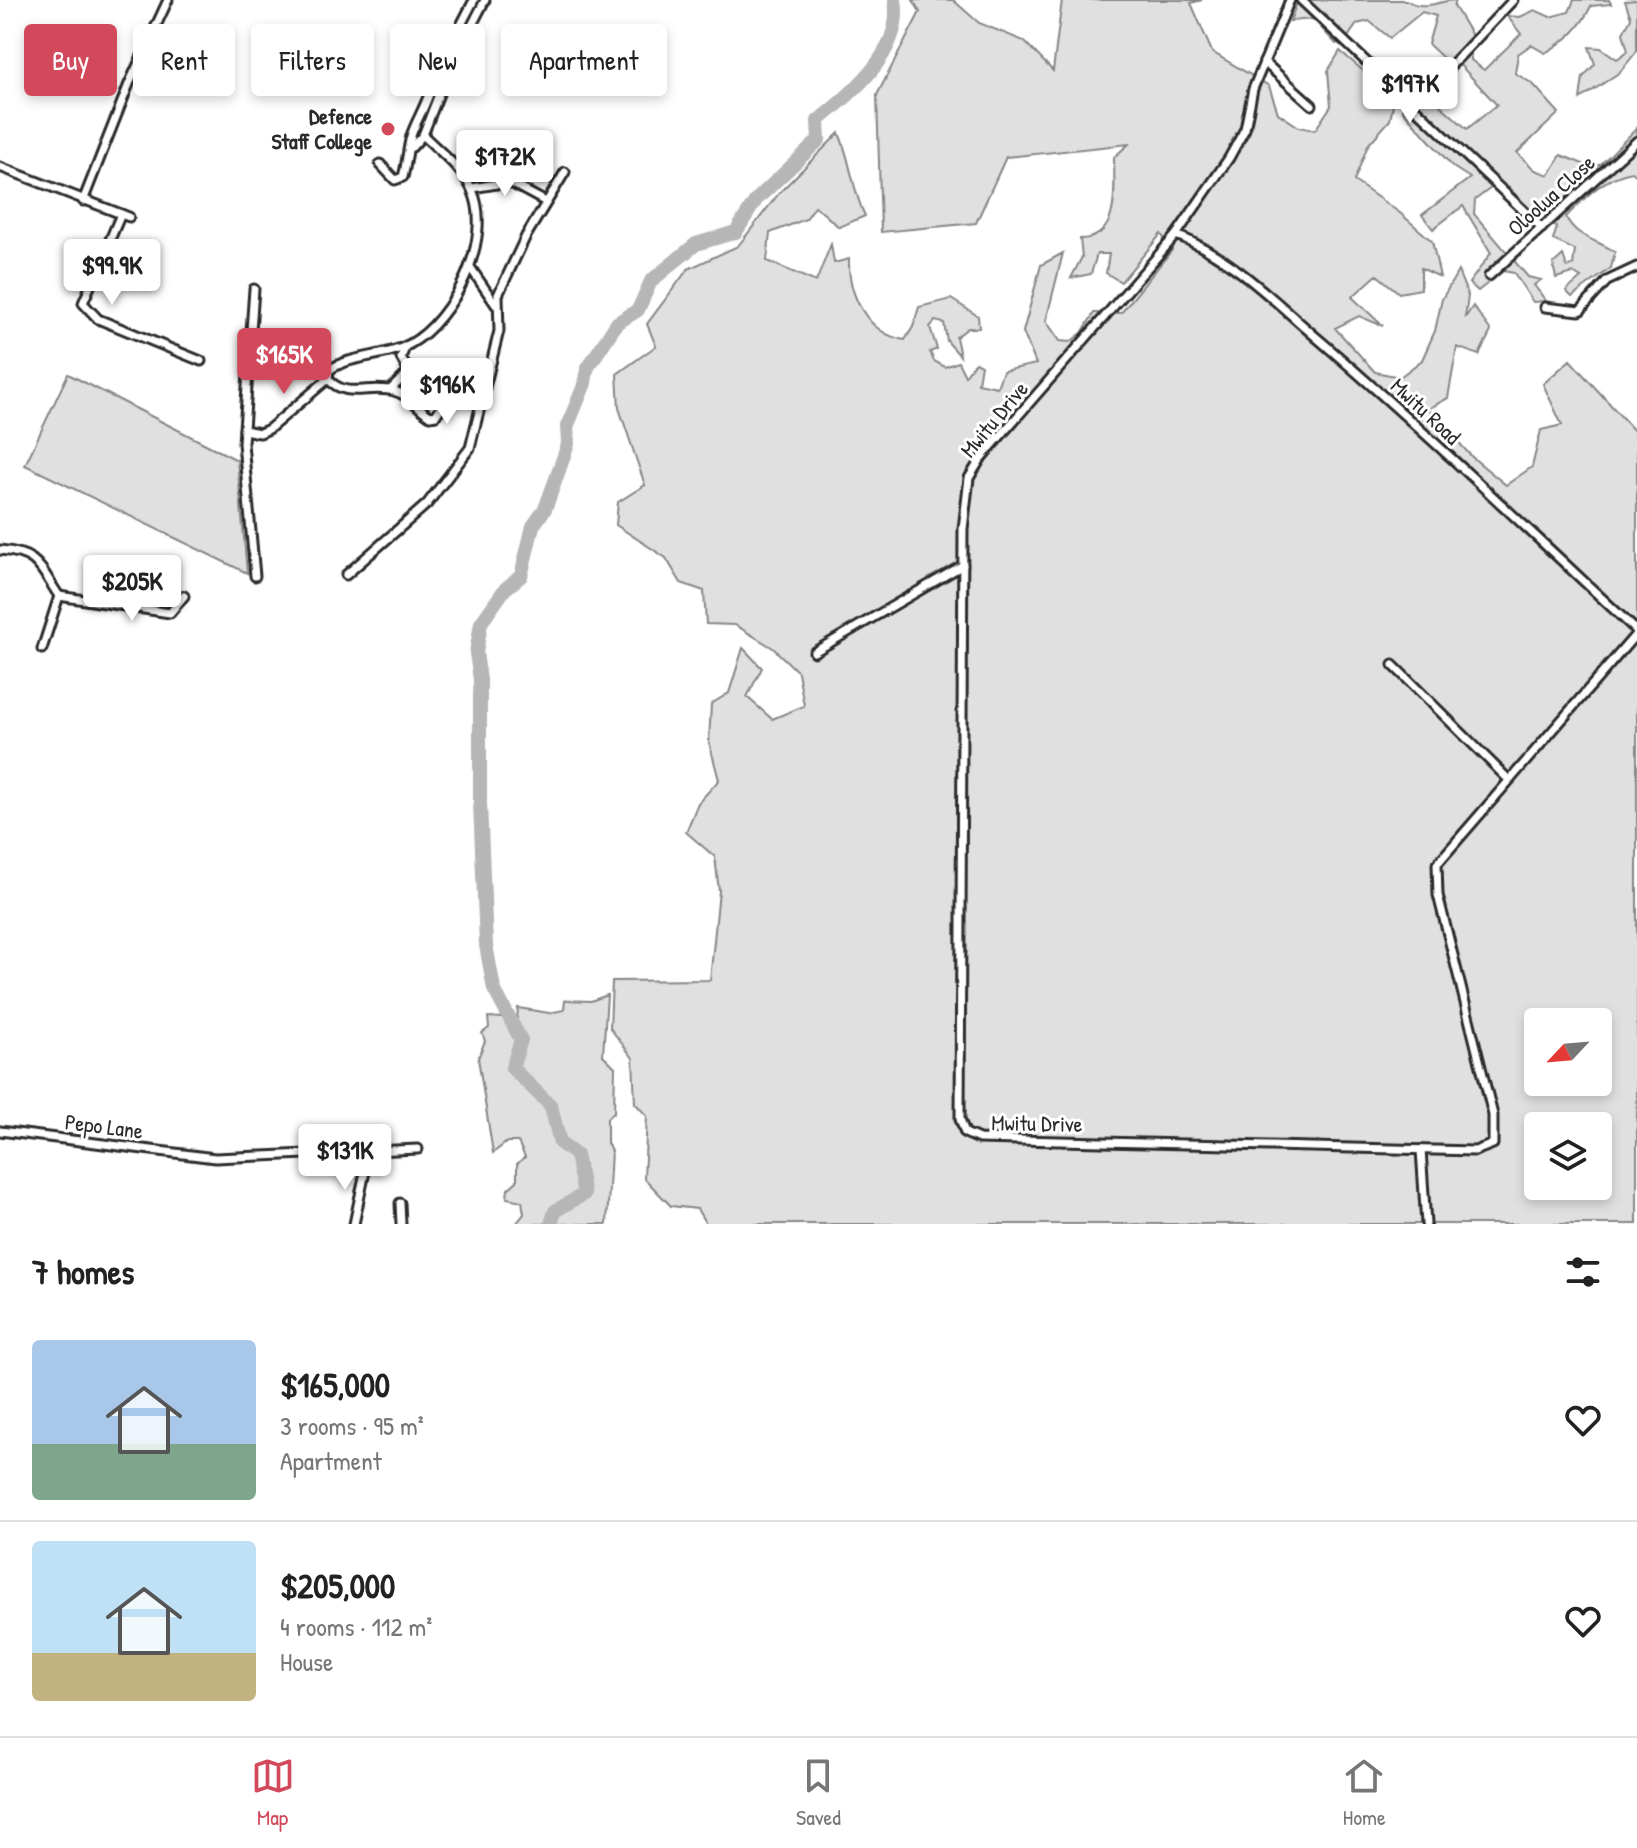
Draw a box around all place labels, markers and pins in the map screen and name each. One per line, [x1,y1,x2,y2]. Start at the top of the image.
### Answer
pin: $197K [1354,57,1466,125]
place label: Defence Staff College [271,101,372,157]
marker: Defence Staff College [379,120,397,138]
pin: $172K [449,130,561,198]
pin: $99.9K [47,239,177,307]
pin: $165K [228,328,340,396]
pin: $196K [391,358,503,426]
pin: $205K [76,555,188,623]
pin: $131K [289,1124,401,1192]

